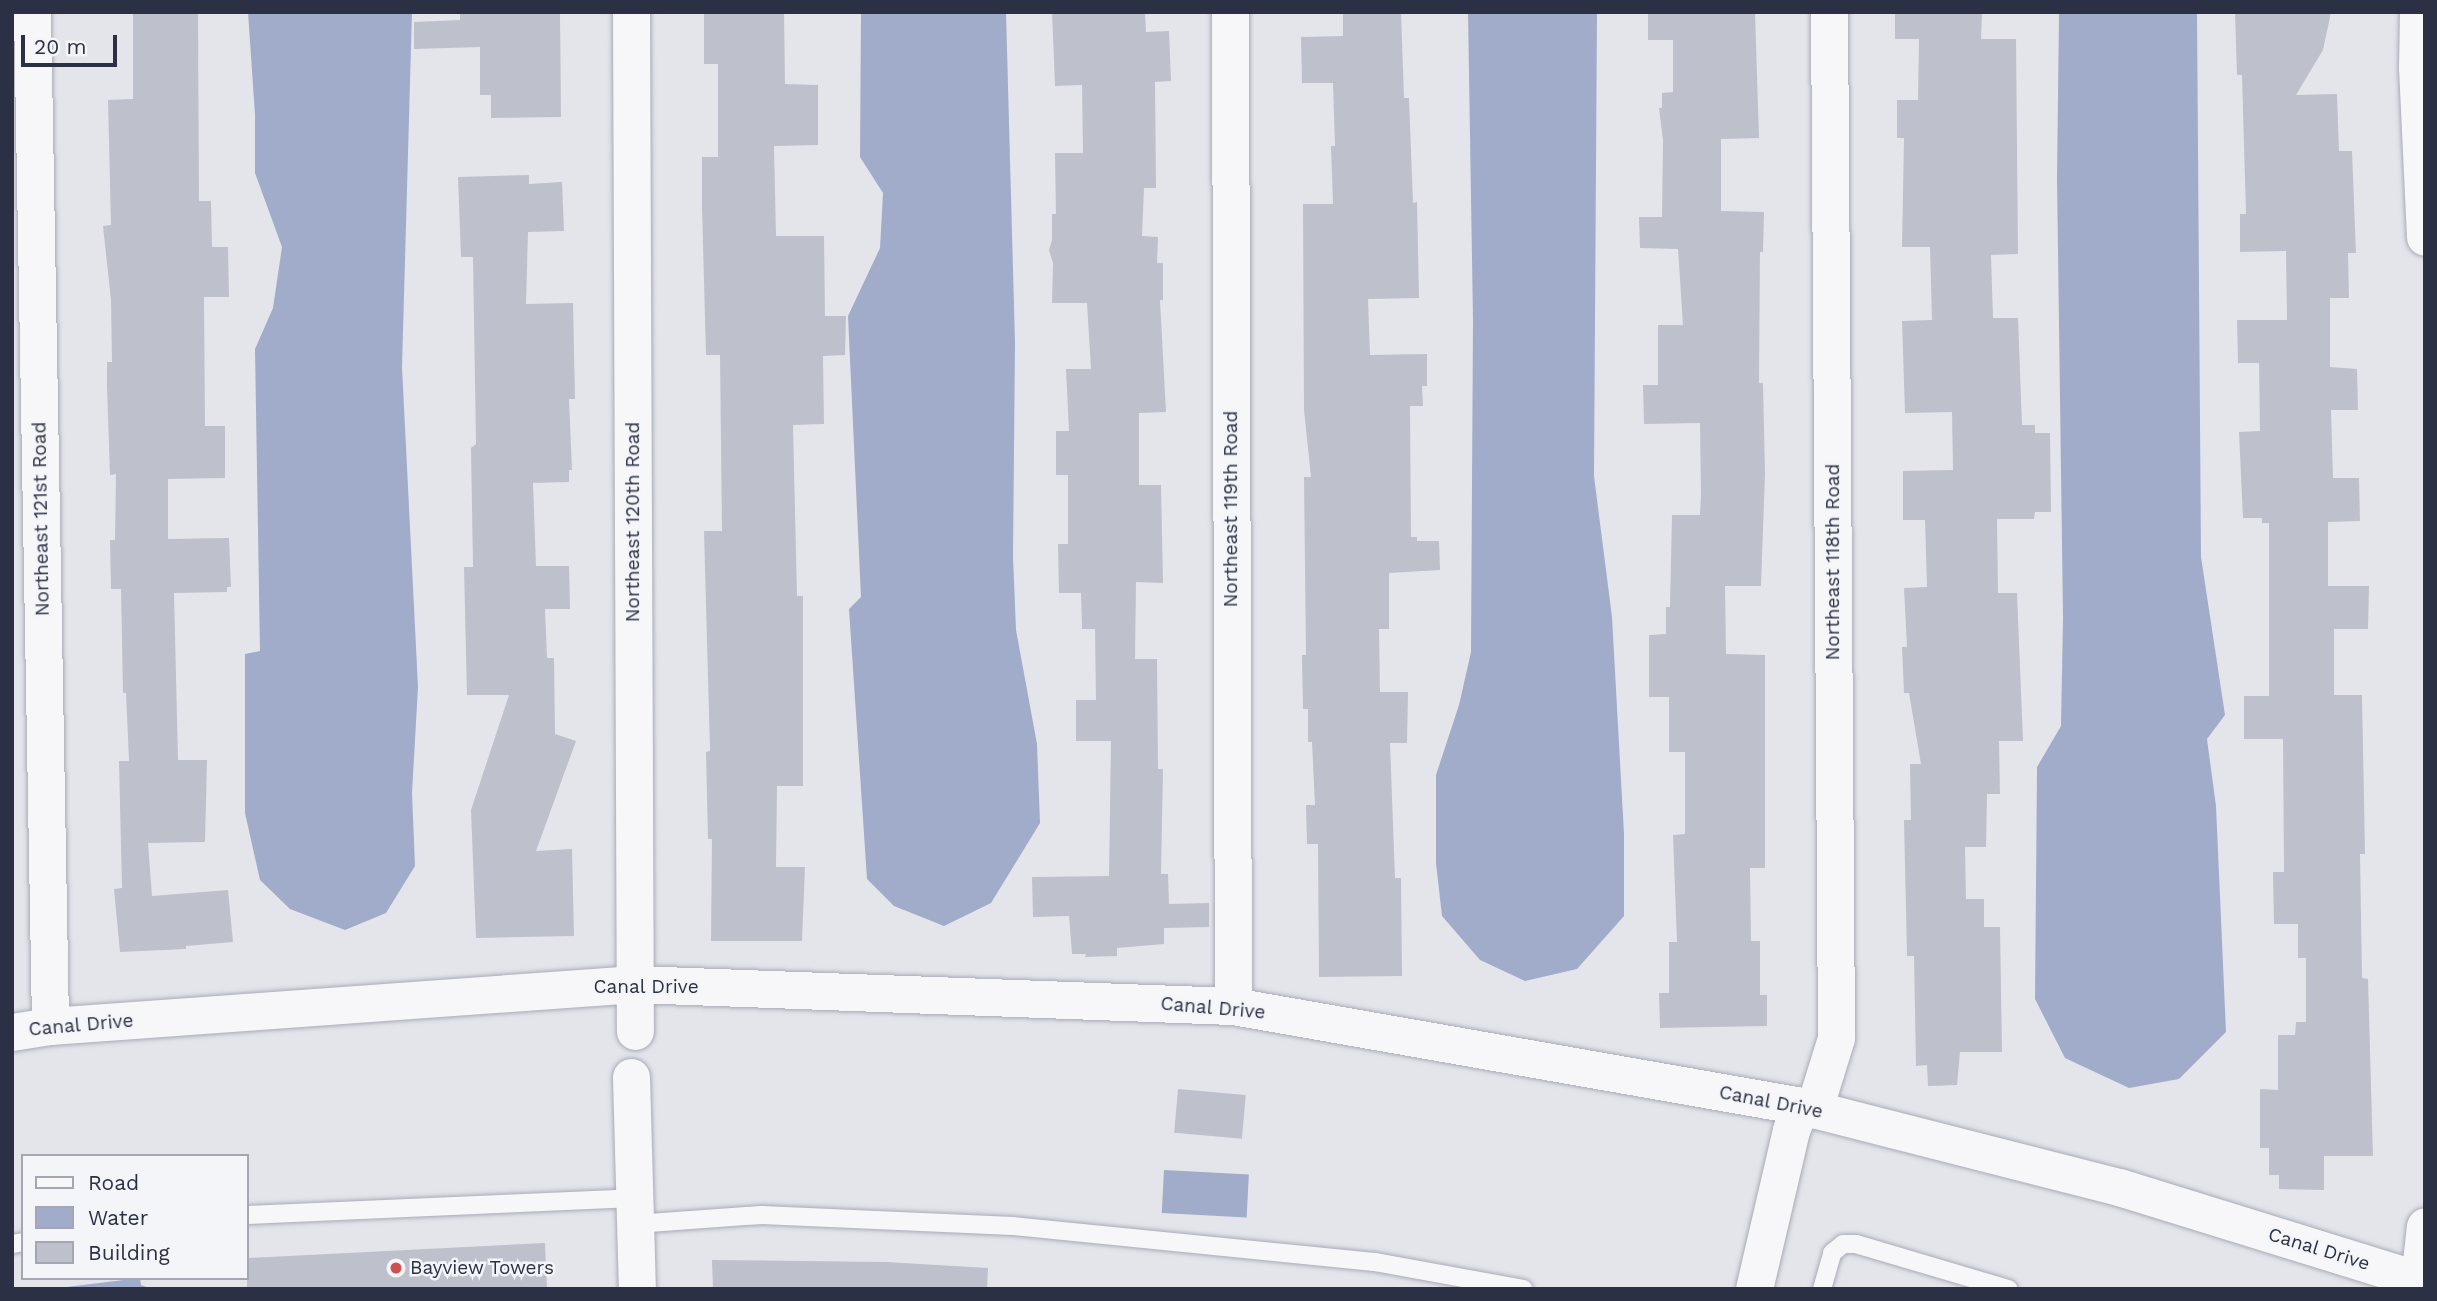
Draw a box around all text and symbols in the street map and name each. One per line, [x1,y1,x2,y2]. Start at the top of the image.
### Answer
scale bar [24,21,121,65]
text: 20 m [34,34,86,59]
street label: Northeast 119th Road [1220,410,1242,608]
street label: Northeast 121st Road [28,421,54,617]
street label: Northeast 120th Road [622,421,644,623]
street label: Northeast 118th Road [1822,463,1844,661]
street label: Canal Drive [593,976,699,998]
street label: Canal Drive [1159,992,1267,1024]
street label: Canal Drive [27,1009,135,1041]
street label: Canal Drive [1717,1081,1825,1123]
legend [21,1154,248,1280]
text: Road [88,1170,139,1195]
text: Water [88,1205,148,1230]
street label: Canal Drive [2265,1223,2373,1275]
text: Building [88,1240,170,1265]
place label: Bayview Towers [410,1257,555,1279]
marker: Bayview Towers [388,1260,404,1276]

